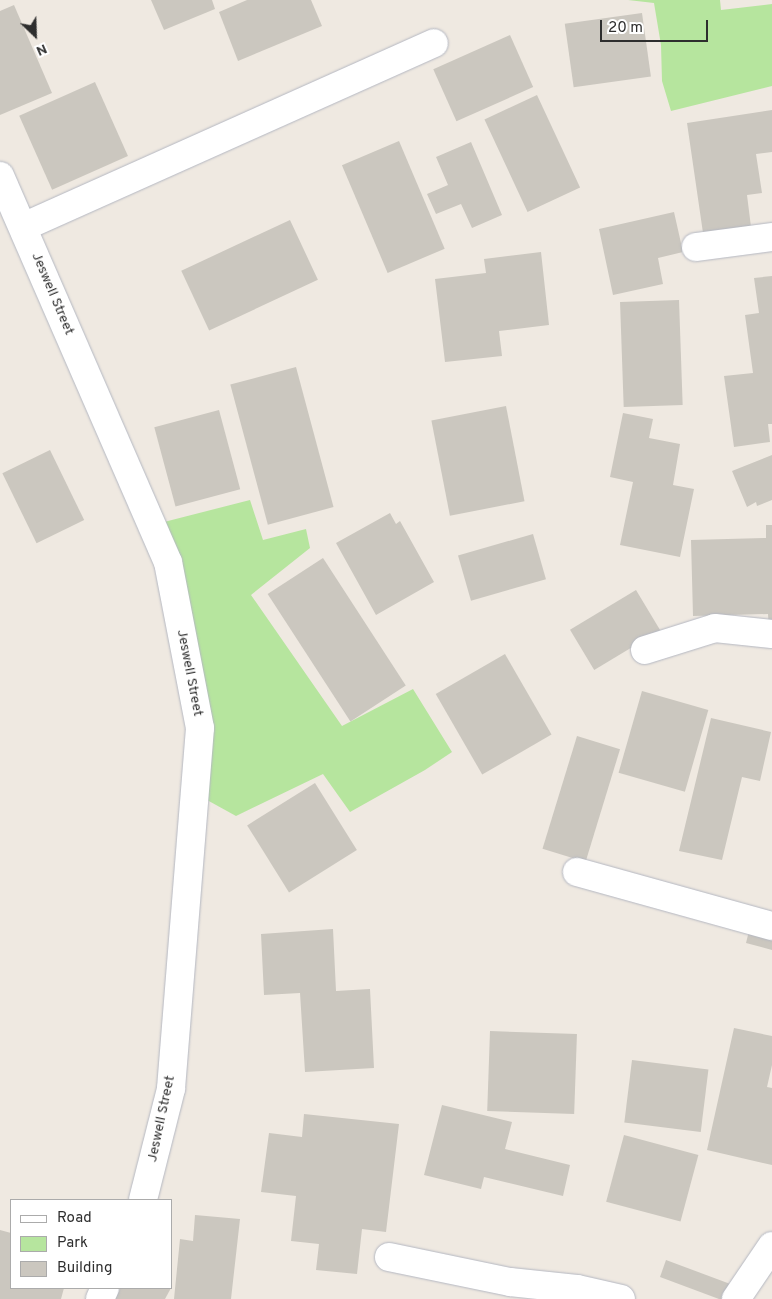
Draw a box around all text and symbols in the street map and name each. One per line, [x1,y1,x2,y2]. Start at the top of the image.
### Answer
north arrow [10,10,60,60]
scale bar [602,10,710,42]
text: 20 m [608,19,643,38]
text: N [33,39,49,59]
street label: Jeswell Street [27,250,77,338]
street label: Jeswell Street [172,628,206,718]
street label: Jeswell Street [145,1074,179,1164]
legend [10,1199,172,1289]
text: Road [57,1209,92,1228]
text: Park [57,1234,88,1253]
text: Building [57,1259,112,1278]

